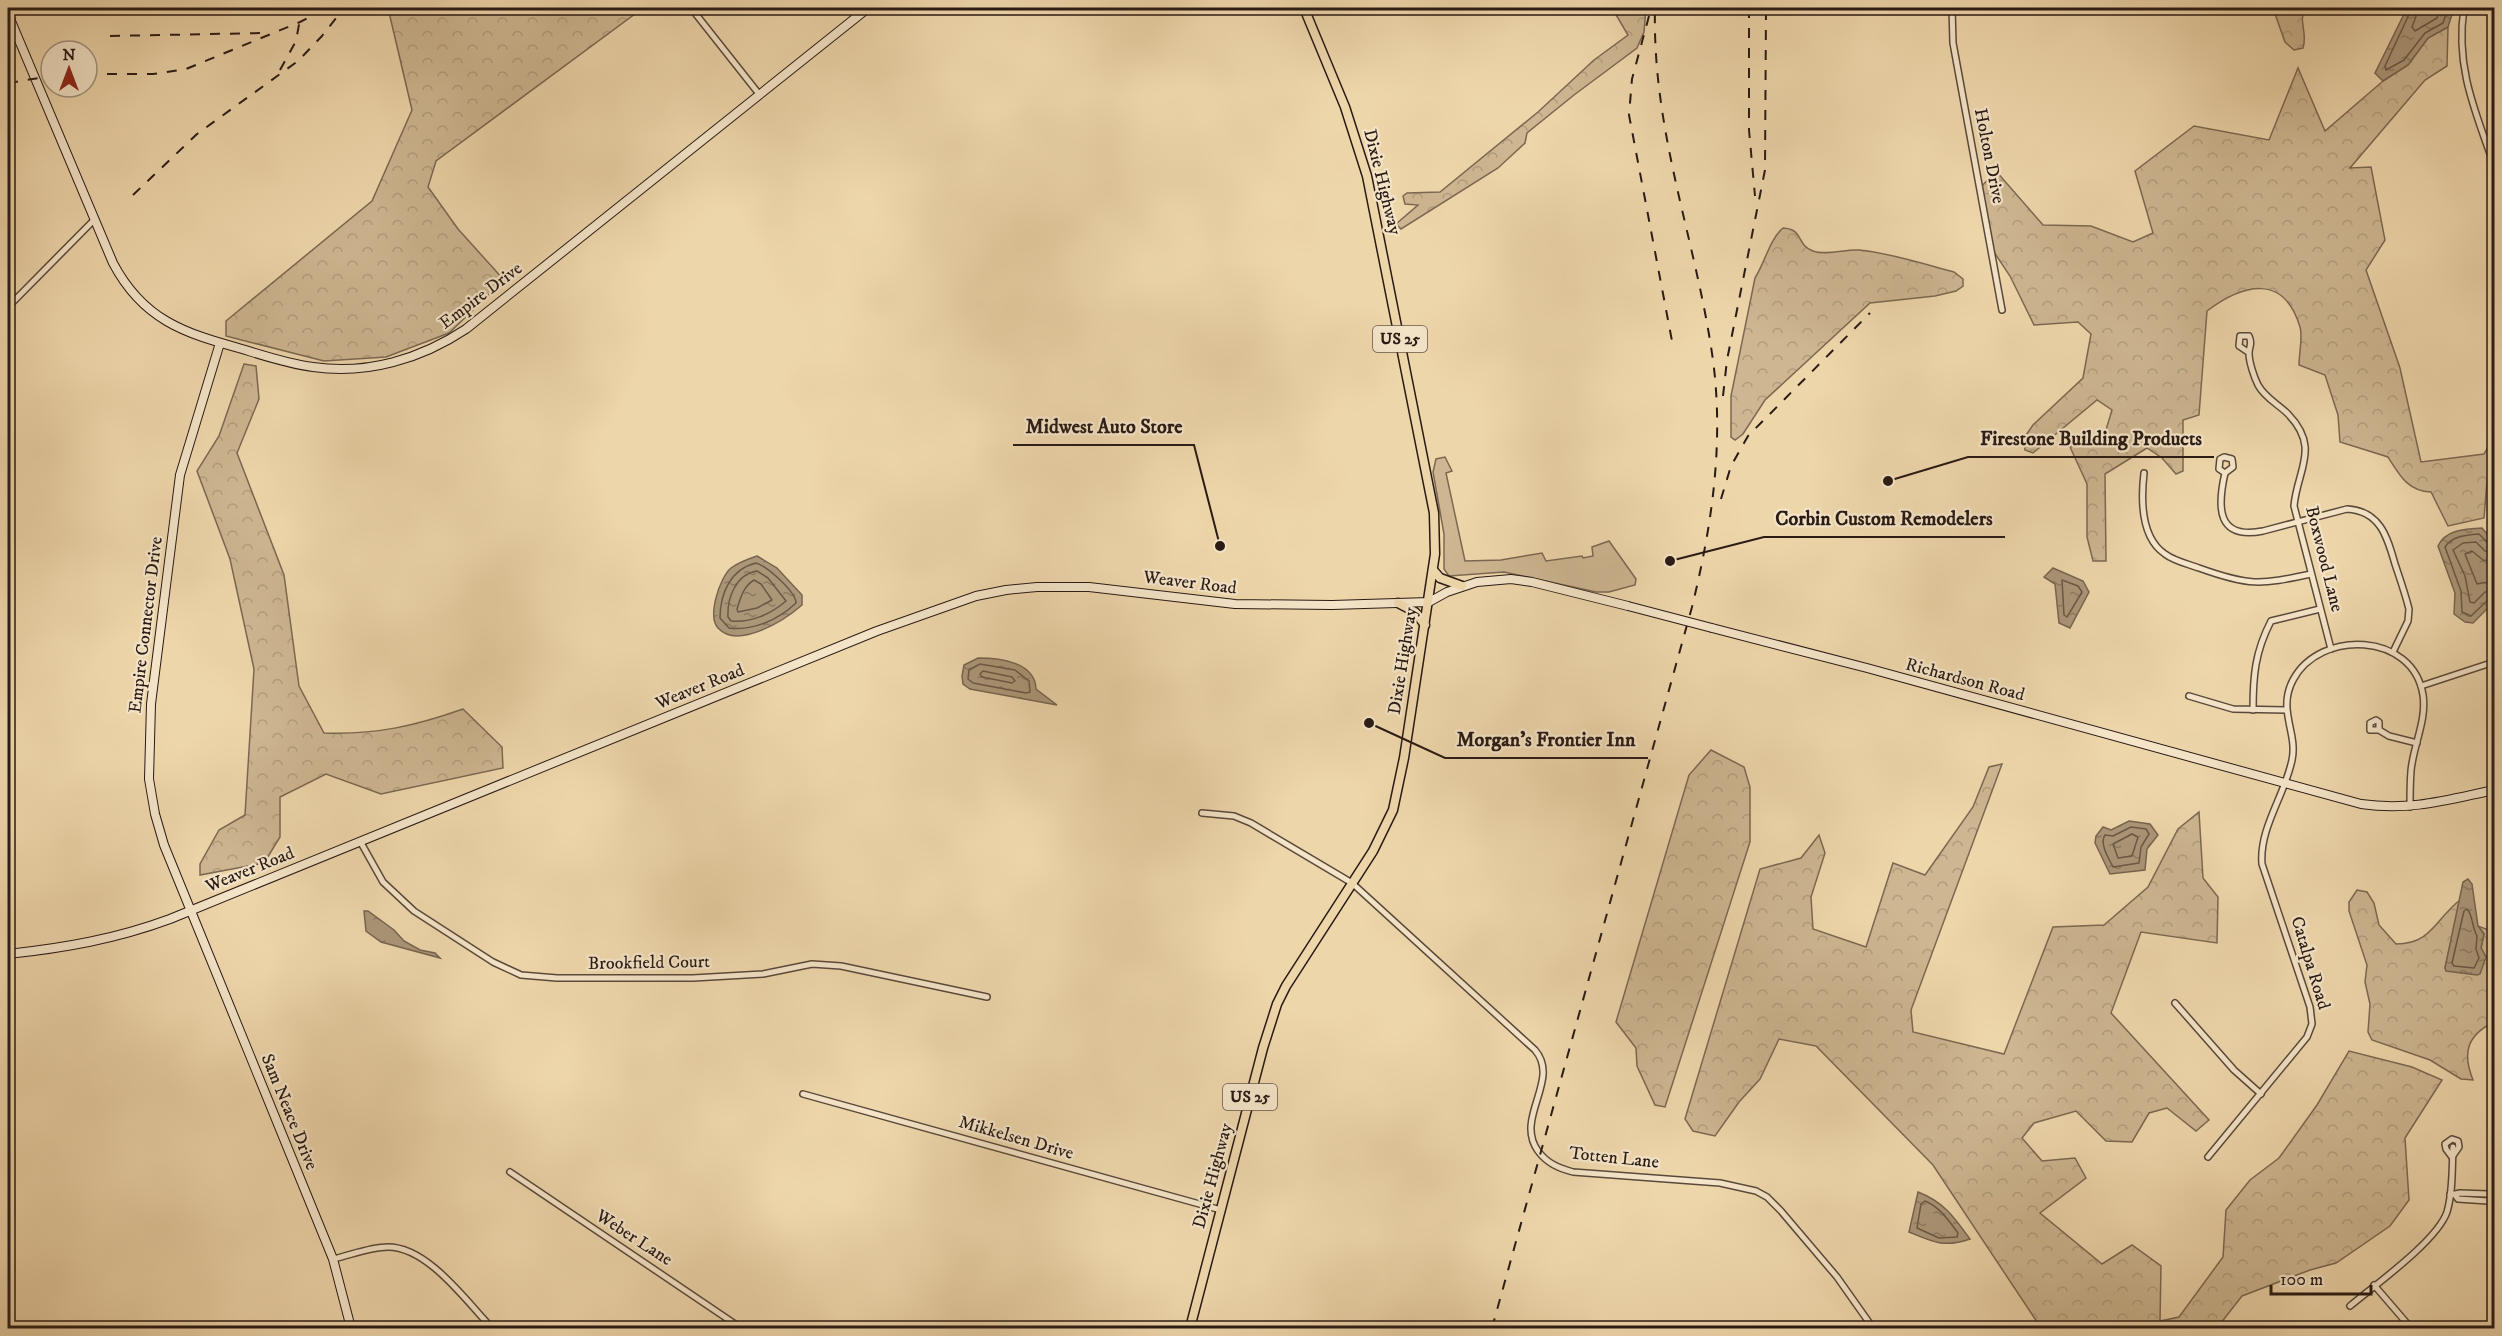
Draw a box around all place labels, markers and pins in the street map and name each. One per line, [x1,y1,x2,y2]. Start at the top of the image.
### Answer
callout: Midwest Auto Store [1013,407,1194,445]
callout: Firestone Building Products [1968,419,2214,457]
callout: Corbin Custom Remodelers [1764,499,2005,537]
callout: Morgan's Frontier Inn [1445,720,1648,758]

